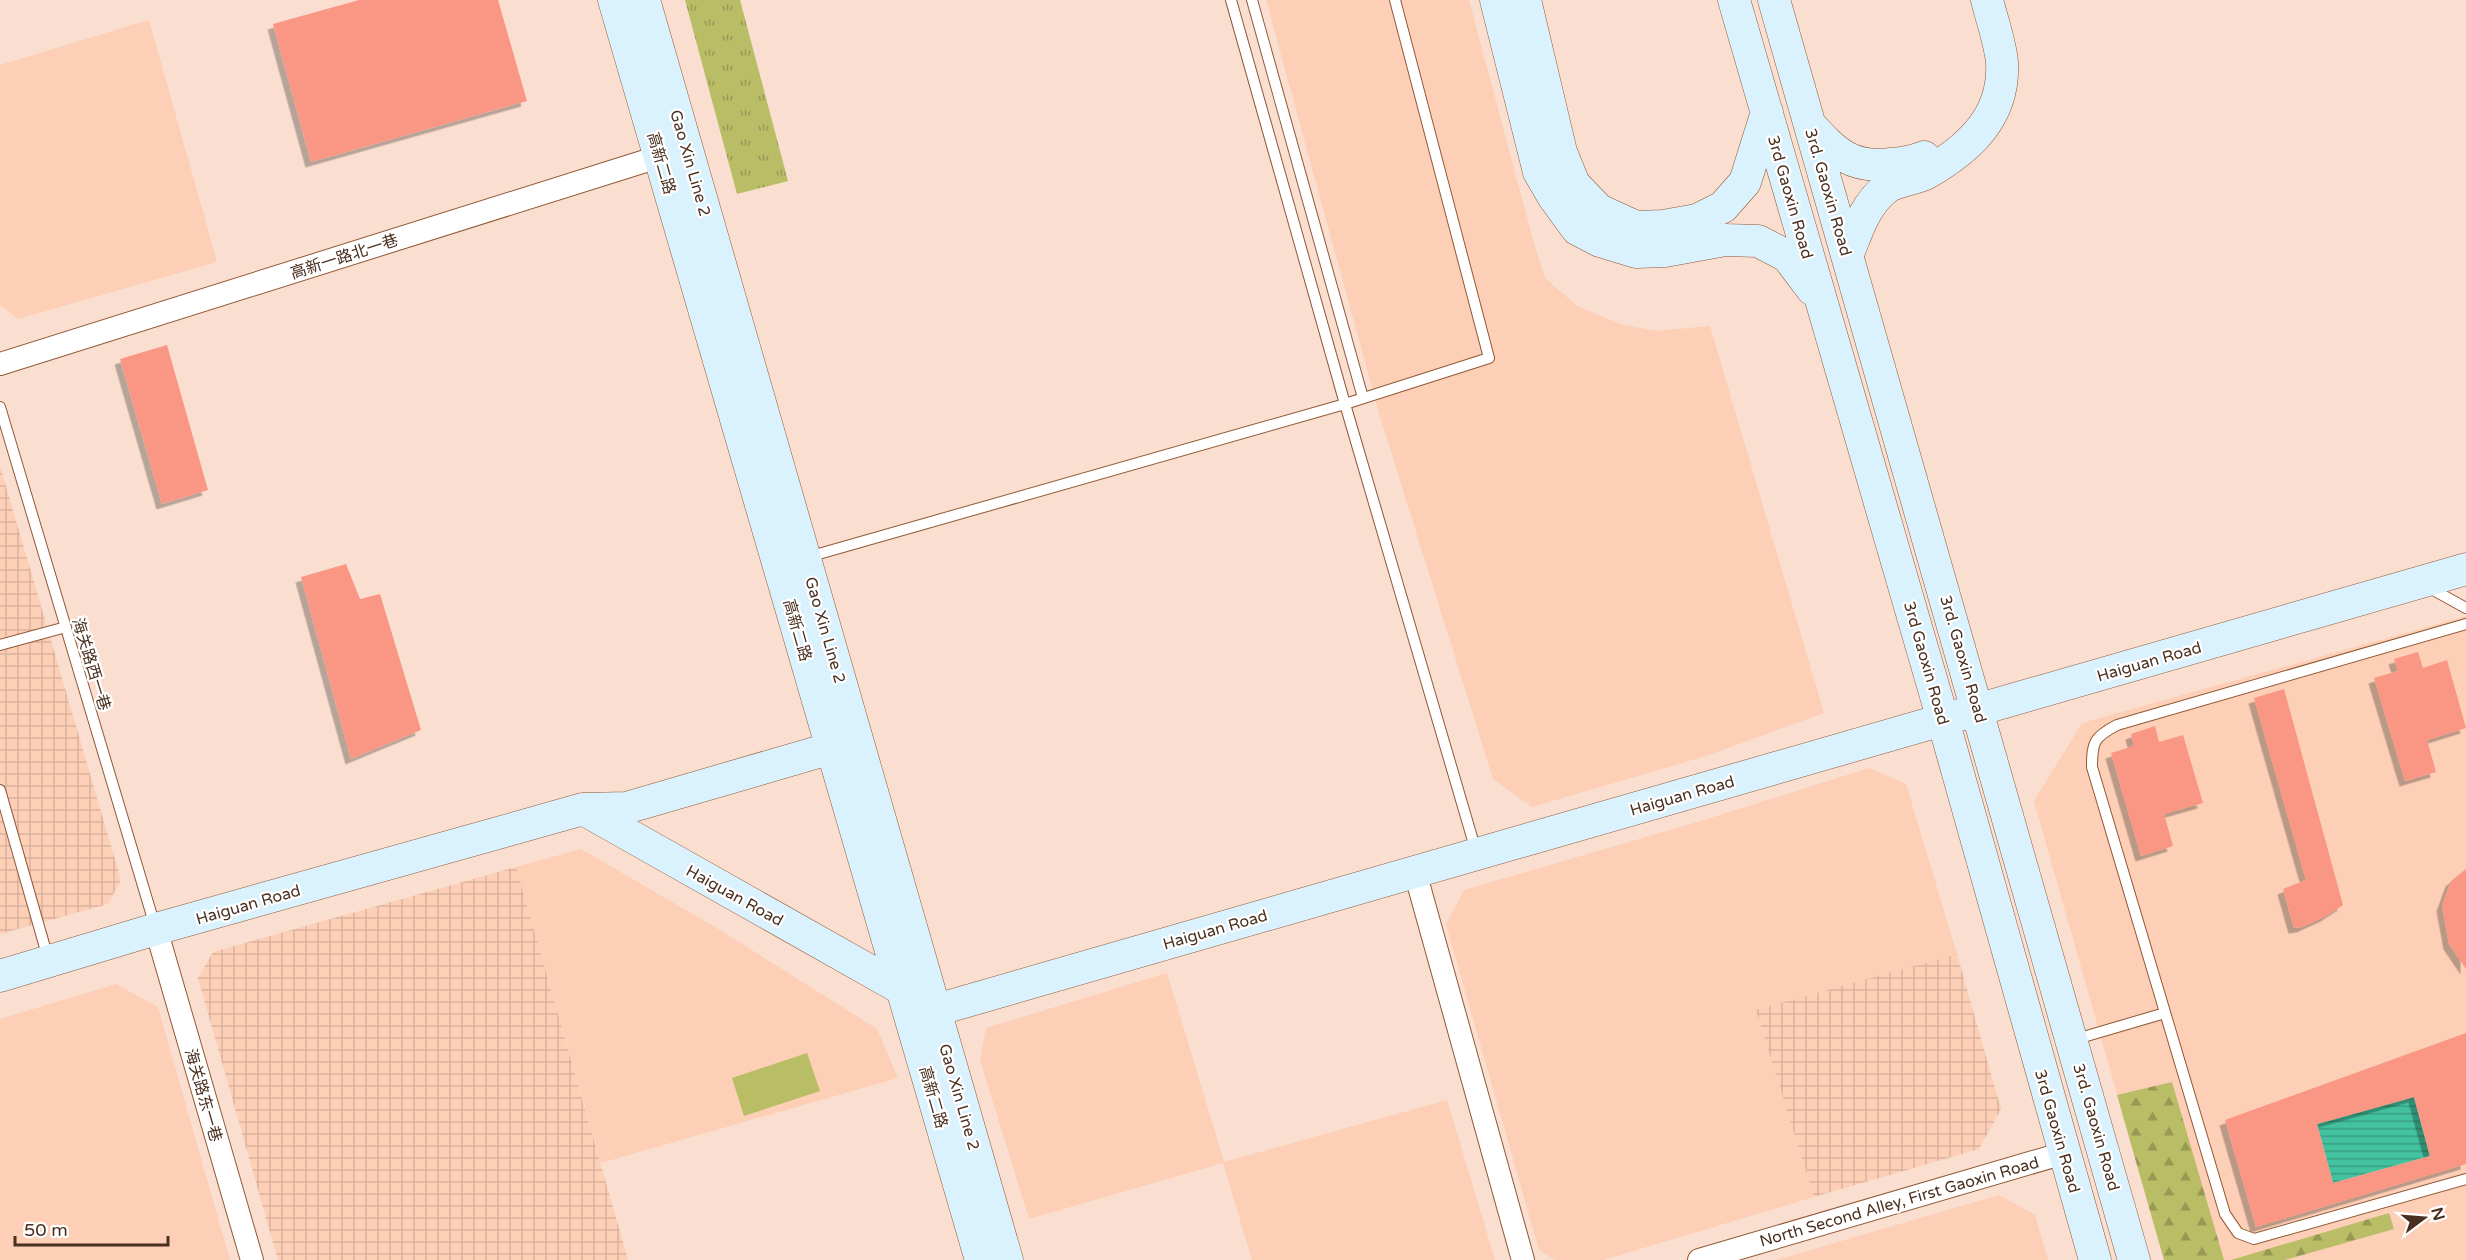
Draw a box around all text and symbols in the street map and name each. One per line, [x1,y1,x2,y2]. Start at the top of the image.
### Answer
street label: Gao Xin Line 2 [665,108,715,219]
street label: 3rd. Gaoxin Road [1800,126,1856,258]
street label: 高新二路 [643,130,679,197]
street label: 3rd Gaoxin Road [1763,133,1817,261]
street label: 高新一路北一巷 [288,230,401,284]
street label: Gao Xin Line 2 [800,575,850,686]
street label: 3rd. Gaoxin Road [1935,593,1991,725]
street label: 高新二路 [779,597,815,664]
street label: 3rd Gaoxin Road [1899,599,1953,727]
street label: 海关路西一巷 [67,615,115,713]
street label: Haiguan Road [2095,637,2204,686]
street label: Haiguan Road [1628,771,1737,820]
street label: Haiguan Road [682,861,787,931]
street label: Haiguan Road [194,880,303,929]
street label: Haiguan Road [1161,905,1270,954]
street label: Gao Xin Line 2 [934,1042,984,1153]
street label: 海关路东一巷 [180,1046,226,1144]
street label: 3rd. Gaoxin Road [2068,1061,2124,1193]
street label: 高新二路 [915,1064,951,1131]
street label: 3rd Gaoxin Road [2030,1067,2084,1195]
street label: North Second Alley, First Gaoxin Road [1757,1152,2041,1251]
north arrow [2394,1188,2454,1248]
text: N [2426,1205,2449,1223]
scale bar [15,1209,168,1247]
text: 50 m [24,1219,68,1241]

